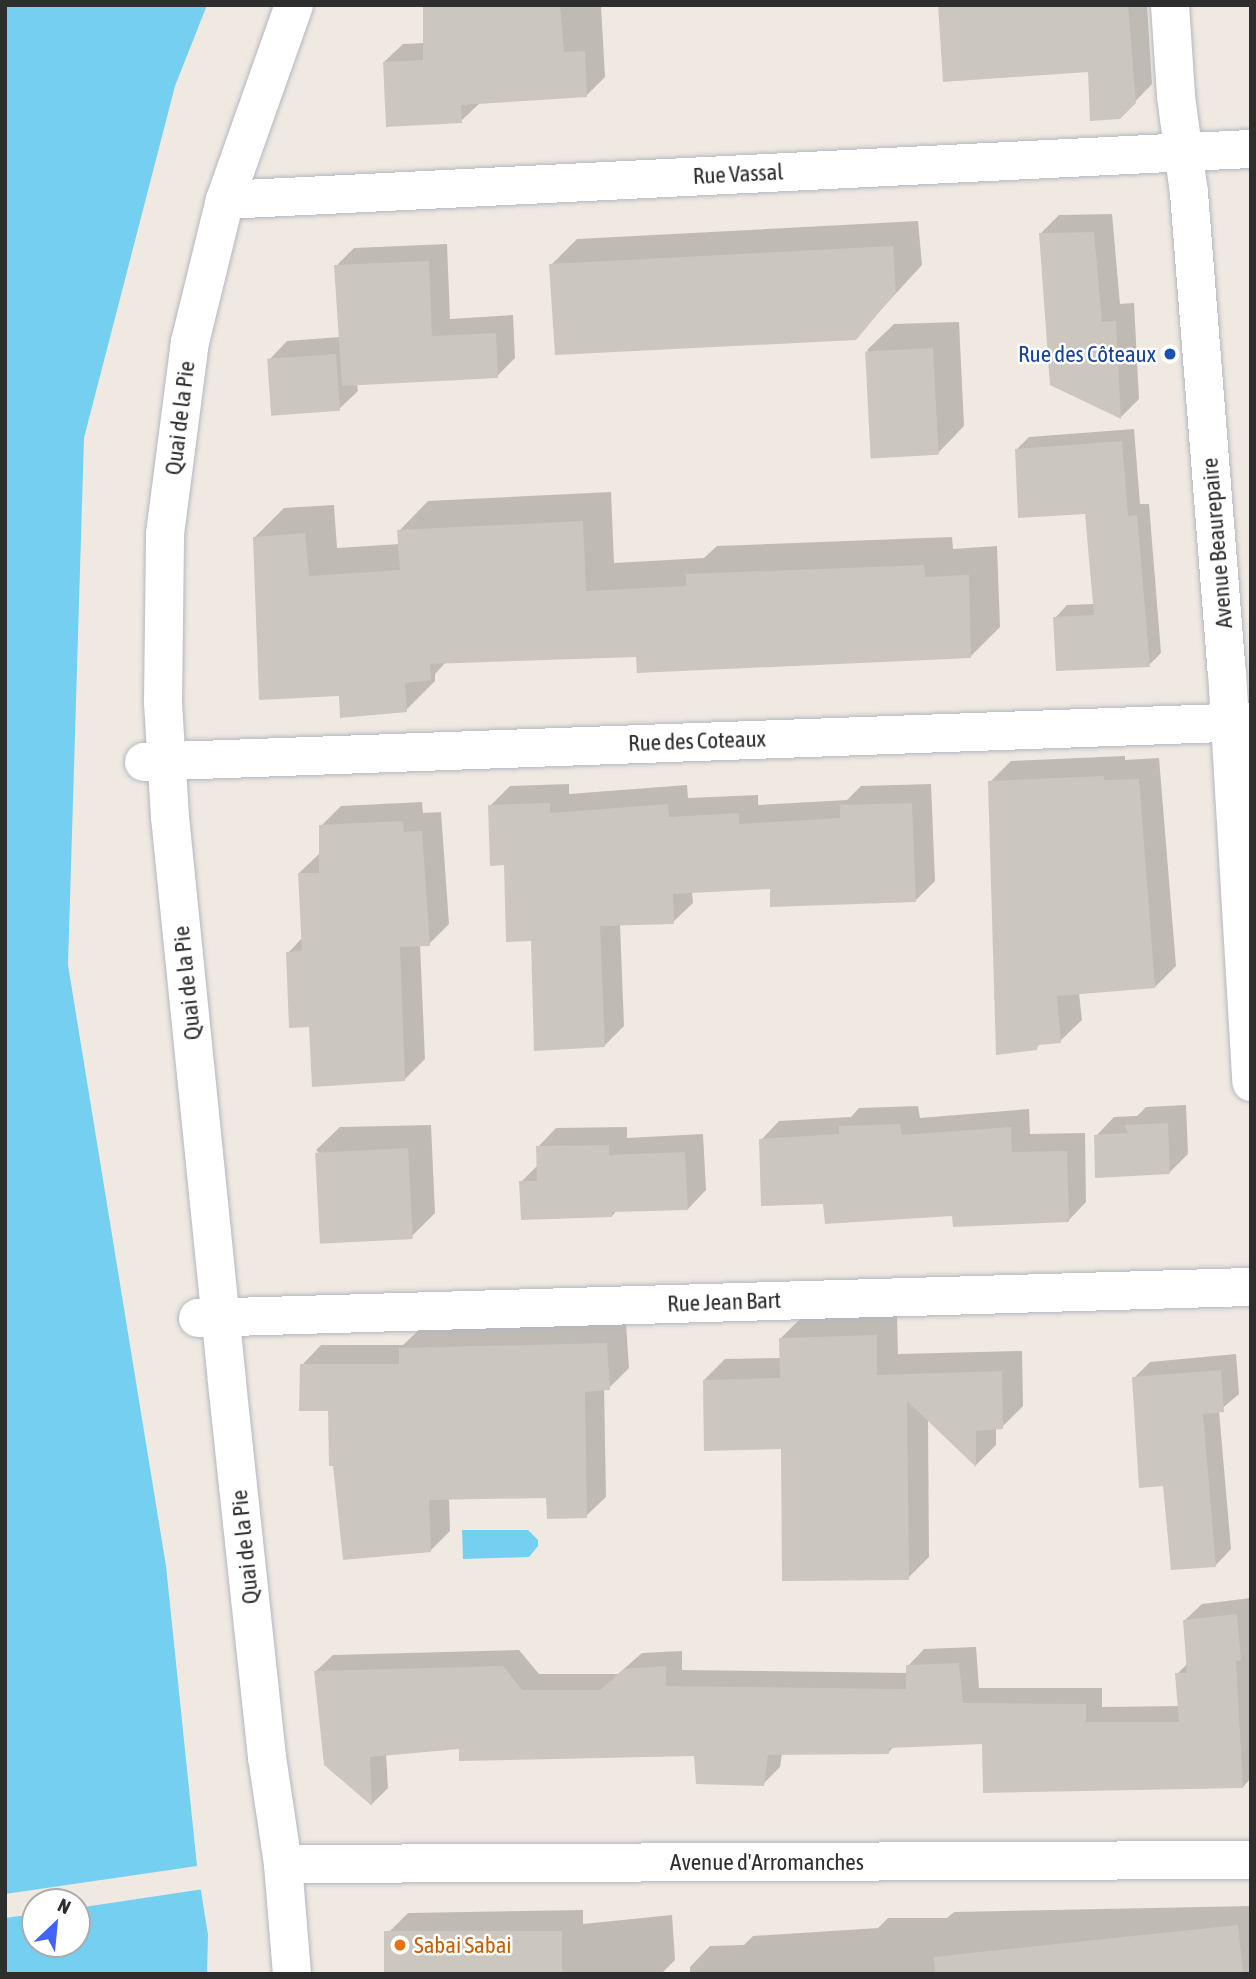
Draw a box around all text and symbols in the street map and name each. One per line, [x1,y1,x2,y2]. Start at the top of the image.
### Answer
street label: Rue Vassal [692,158,784,190]
place label: Rue des Côteaux [1018,340,1156,368]
marker: Rue des Côteaux [1162,346,1178,362]
street label: Quai de la Pie [159,359,201,477]
street label: Avenue Beaurepaire [1196,456,1238,630]
street label: Rue des Coteaux [628,725,766,757]
street label: Quai de la Pie [167,925,207,1041]
street label: Rue Jean Bart [667,1286,781,1318]
street label: Quai de la Pie [225,1489,265,1605]
street label: Avenue d'Arromanches [670,1848,864,1876]
north arrow [21,1888,91,1958]
text: N [54,1894,74,1918]
place label: Sabai Sabai [414,1931,512,1959]
marker: Sabai Sabai [392,1937,408,1953]

